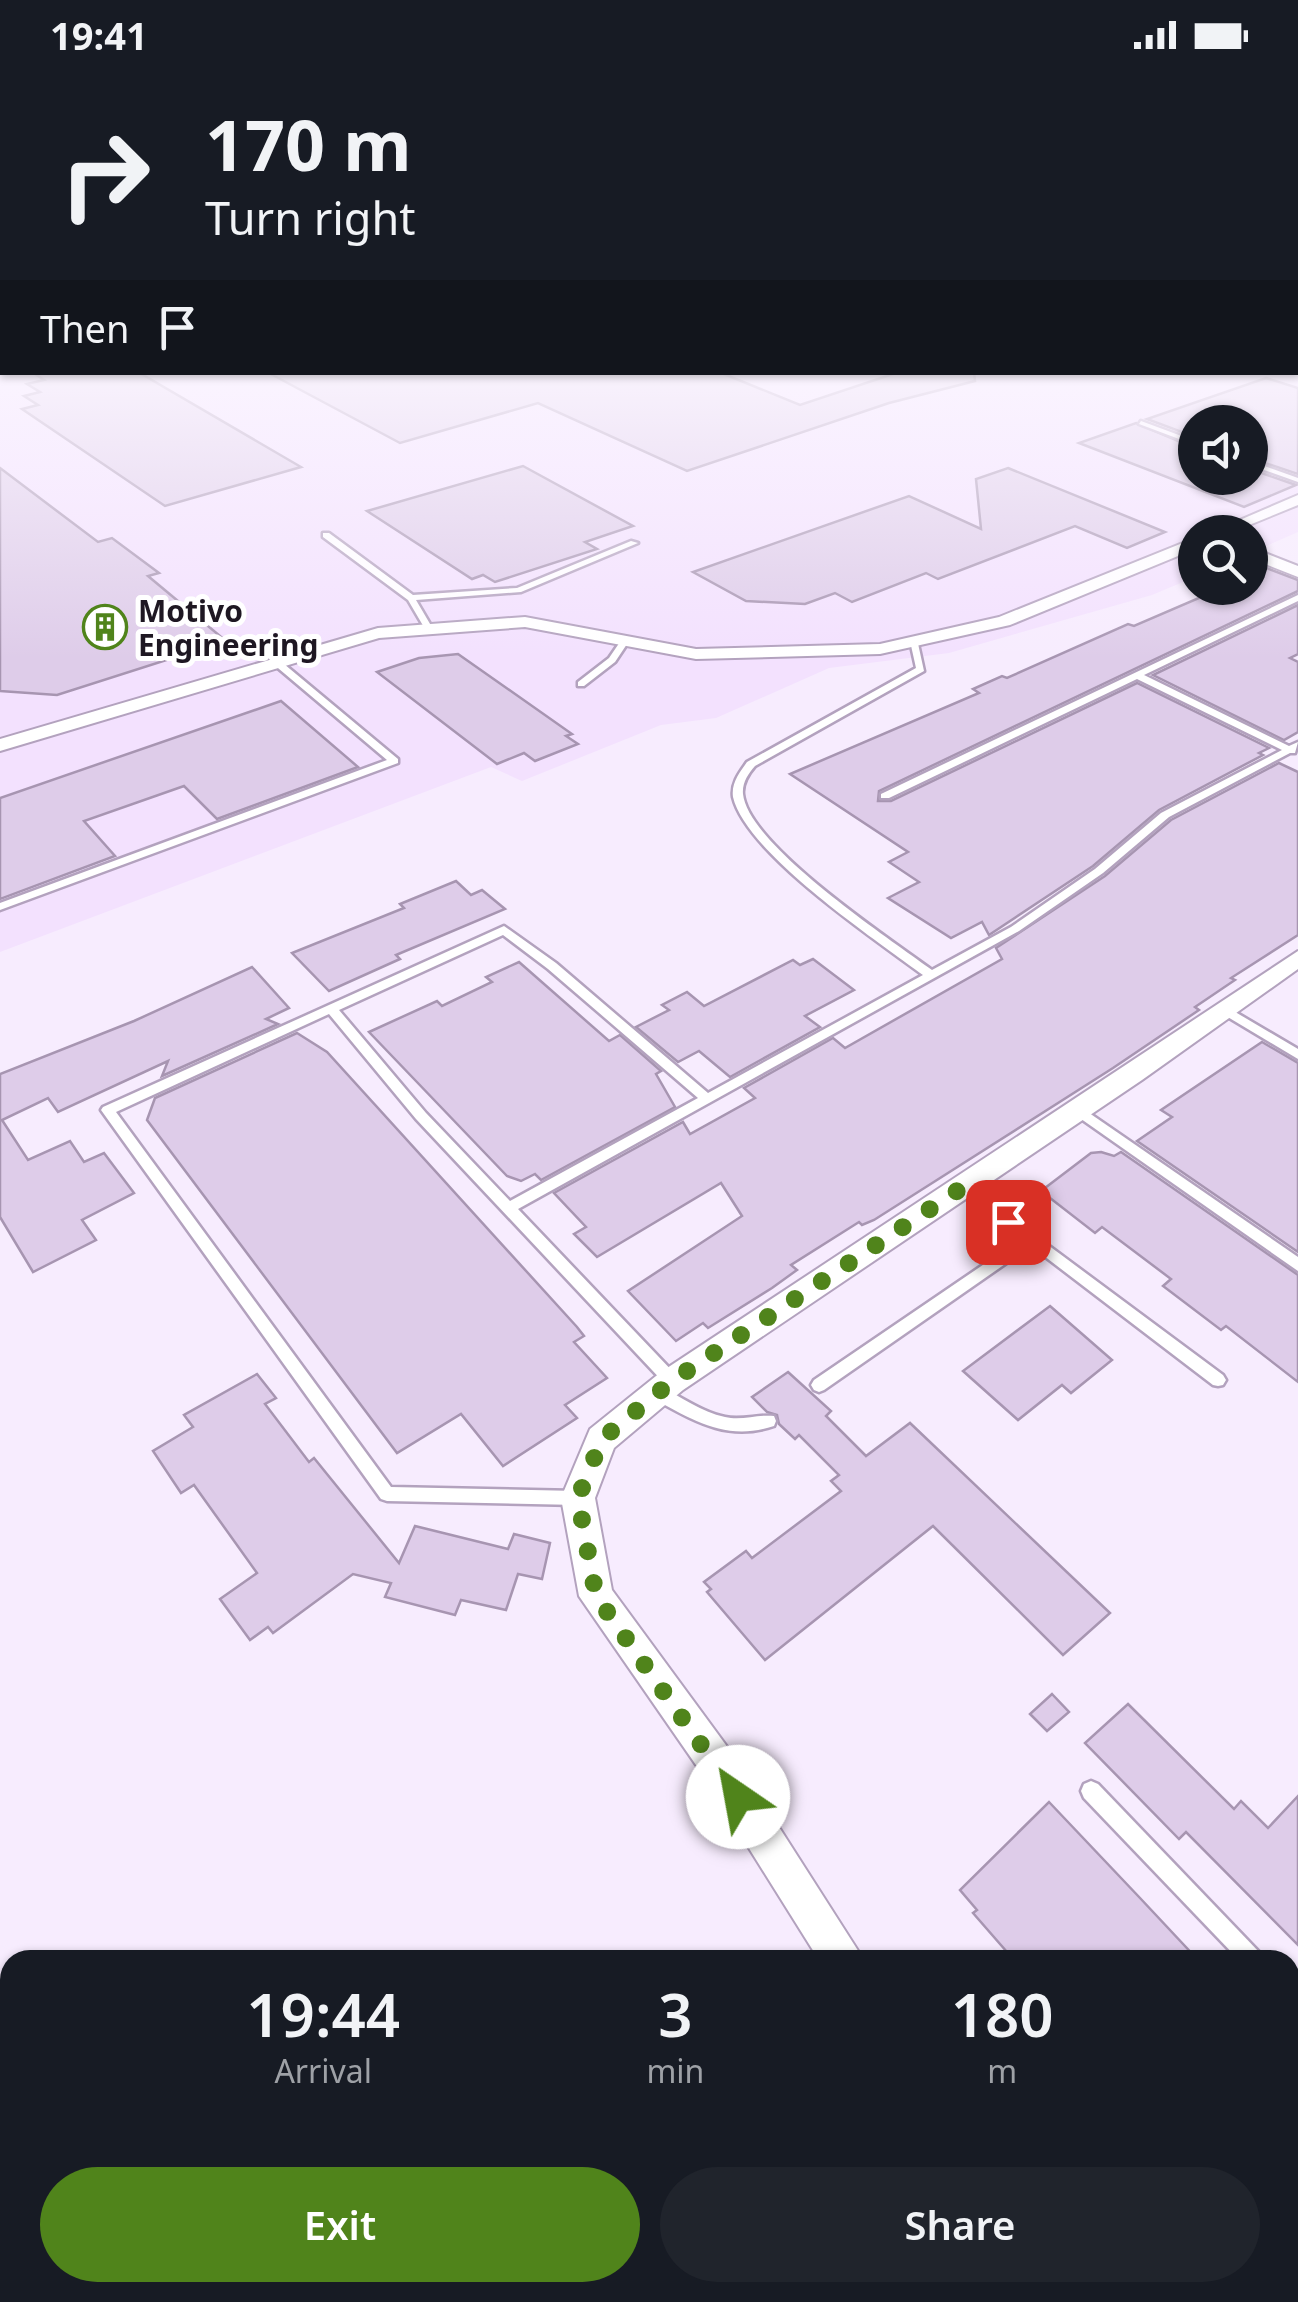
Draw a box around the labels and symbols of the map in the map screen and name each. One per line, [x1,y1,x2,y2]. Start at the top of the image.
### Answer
place label: Motivo Engineering [138,590,318,665]
building icon: Motivo Engineering [82,604,128,650]
pin [966,1180,1051,1265]
position arrow [686,1745,790,1849]

